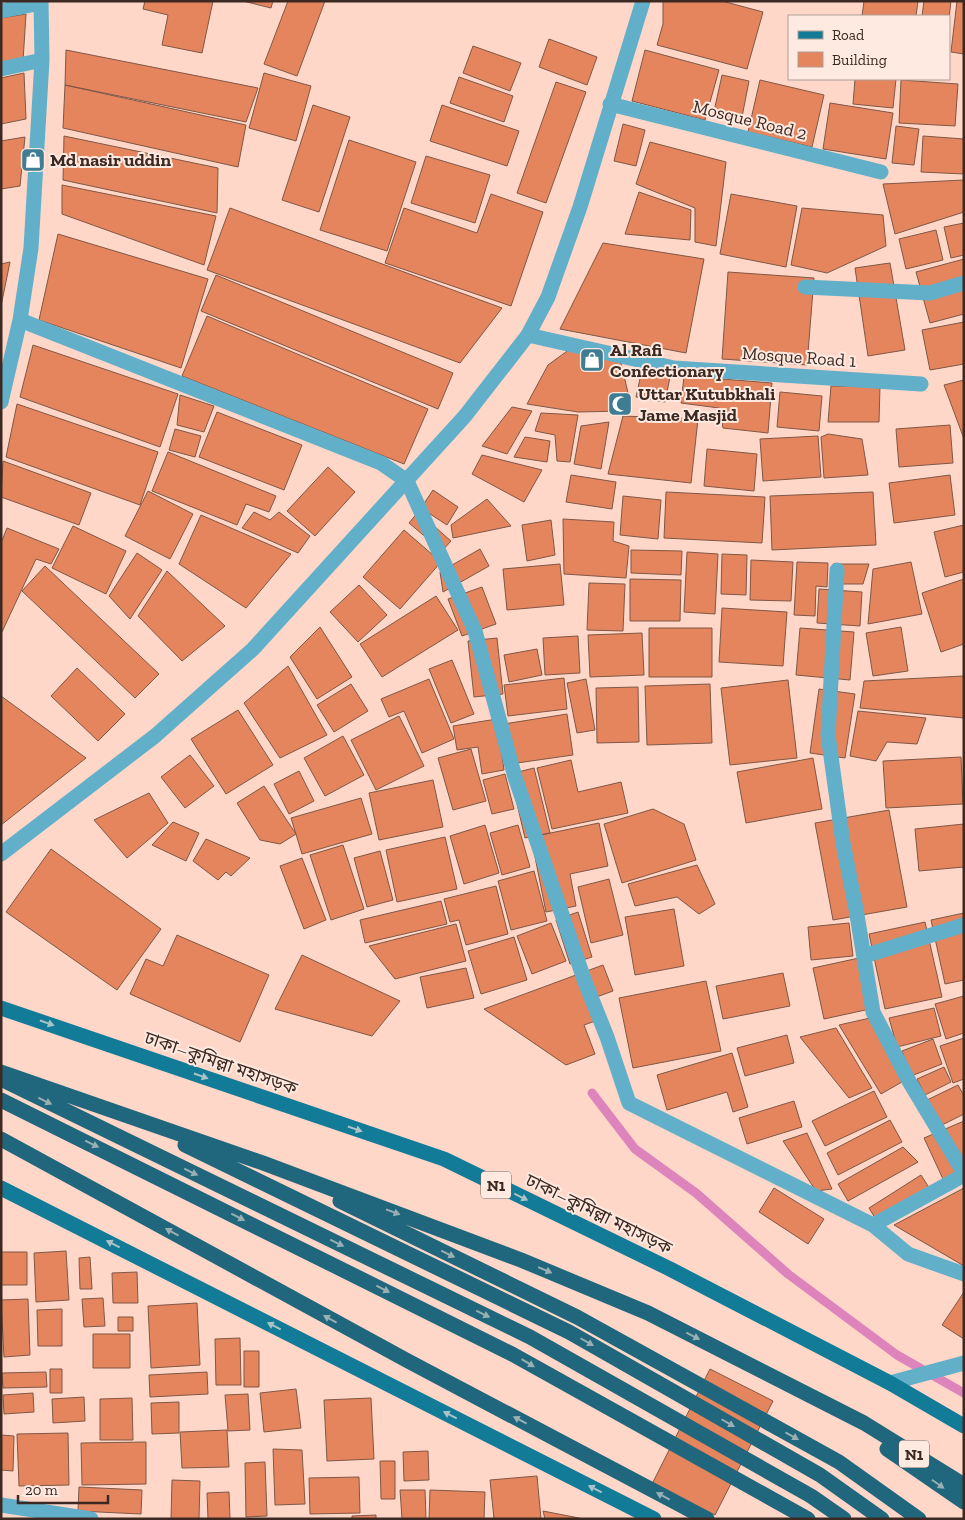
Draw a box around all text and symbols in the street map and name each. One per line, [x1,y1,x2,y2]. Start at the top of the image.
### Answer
legend [788,15,950,80]
text: Road [832,26,865,44]
text: Building [832,51,887,69]
street label: Mosque Road 2 [691,95,809,145]
shop icon: Md nasir uddin [20,147,46,173]
place label: Md nasir uddin [50,149,171,171]
place label: Al Rafi Confectionary [610,339,725,382]
street label: Mosque Road 1 [741,342,857,372]
shop icon: Al Rafi Confectionary [579,347,605,373]
place label: Uttar Kutubkhali Jame Masjid [638,383,776,426]
mosque icon: Uttar Kutubkhali Jame Masjid [607,391,633,417]
one-way arrow [40,1020,55,1027]
street label: ঢাকা–কুমিল্লা মহাসড়ক [141,1026,301,1100]
one-way arrow [194,1072,209,1080]
one-way arrow [38,1097,52,1105]
one-way arrow [348,1125,363,1133]
one-way arrow [85,1140,100,1148]
one-way arrow [184,1168,198,1176]
street label: ঢাকা–কুমিল্লা মহাসড়ক [521,1169,676,1259]
road number: N1 [481,1172,511,1198]
one-way arrow [514,1193,528,1201]
one-way arrow [386,1208,401,1216]
one-way arrow [231,1213,245,1221]
one-way arrow [165,1228,180,1236]
one-way arrow [330,1239,344,1247]
one-way arrow [106,1240,120,1248]
one-way arrow [441,1250,455,1258]
one-way arrow [538,1266,552,1274]
one-way arrow [376,1286,390,1294]
one-way arrow [476,1311,490,1319]
one-way arrow [323,1315,337,1323]
one-way arrow [266,1322,281,1330]
one-way arrow [686,1332,700,1340]
one-way arrow [579,1338,594,1346]
one-way arrow [521,1359,534,1368]
one-way arrow [443,1411,457,1419]
one-way arrow [512,1416,527,1424]
one-way arrow [721,1418,734,1427]
one-way arrow [786,1432,799,1441]
road number: N1 [899,1440,929,1468]
scale bar [18,1472,108,1504]
one-way arrow [932,1479,945,1489]
text: 20 m [25,1481,58,1499]
one-way arrow [587,1485,602,1493]
one-way arrow [656,1492,671,1500]

